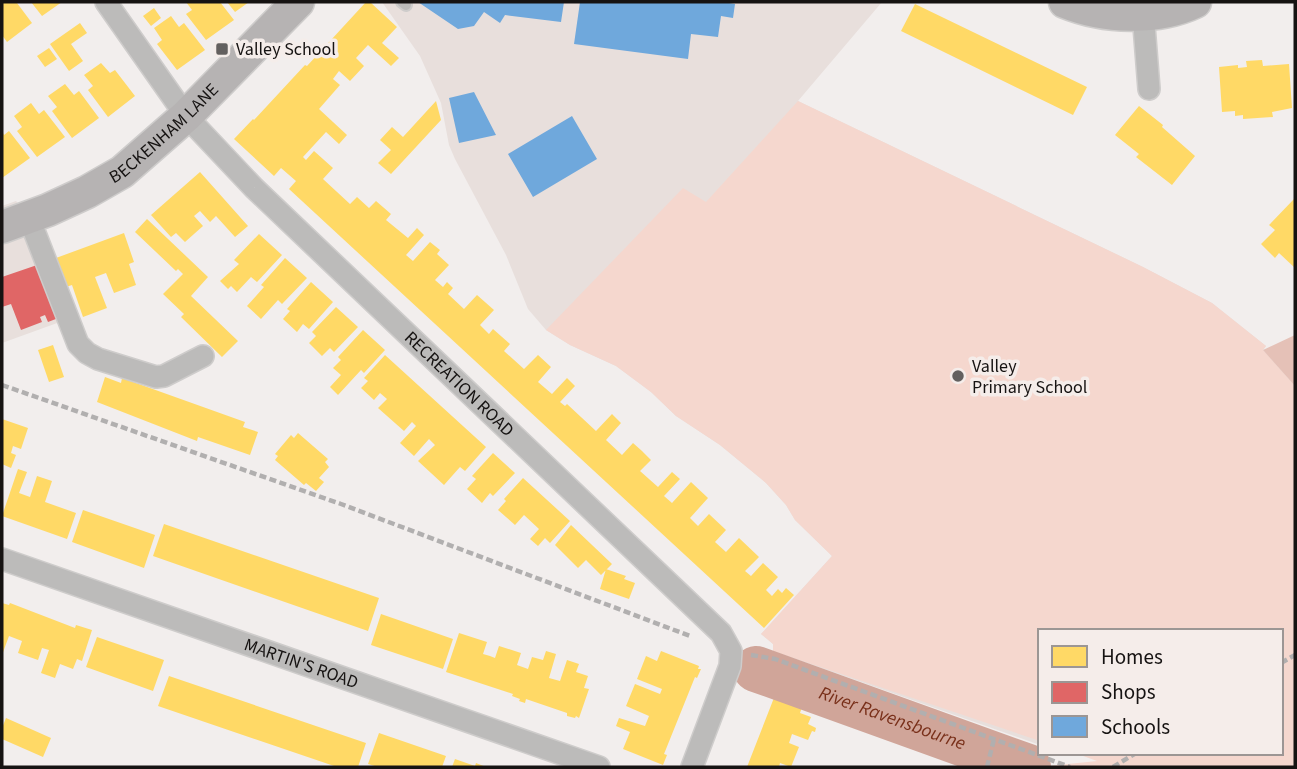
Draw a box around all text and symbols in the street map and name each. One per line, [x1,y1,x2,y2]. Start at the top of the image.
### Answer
place label: Valley School [236,37,336,62]
marker: Valley School [214,41,230,57]
street label: BECKENHAM LANE [104,78,224,189]
street label: RECREATION ROAD [399,325,520,442]
place label: Valley Primary School [972,354,1087,400]
marker: Valley Primary School [950,368,966,384]
legend [1038,629,1283,755]
street label: MARTIN'S ROAD [241,632,362,695]
text: Homes [1101,642,1163,672]
text: Shops [1101,677,1156,707]
water label: River Ravensbourne [815,679,970,757]
text: Schools [1101,712,1170,742]

